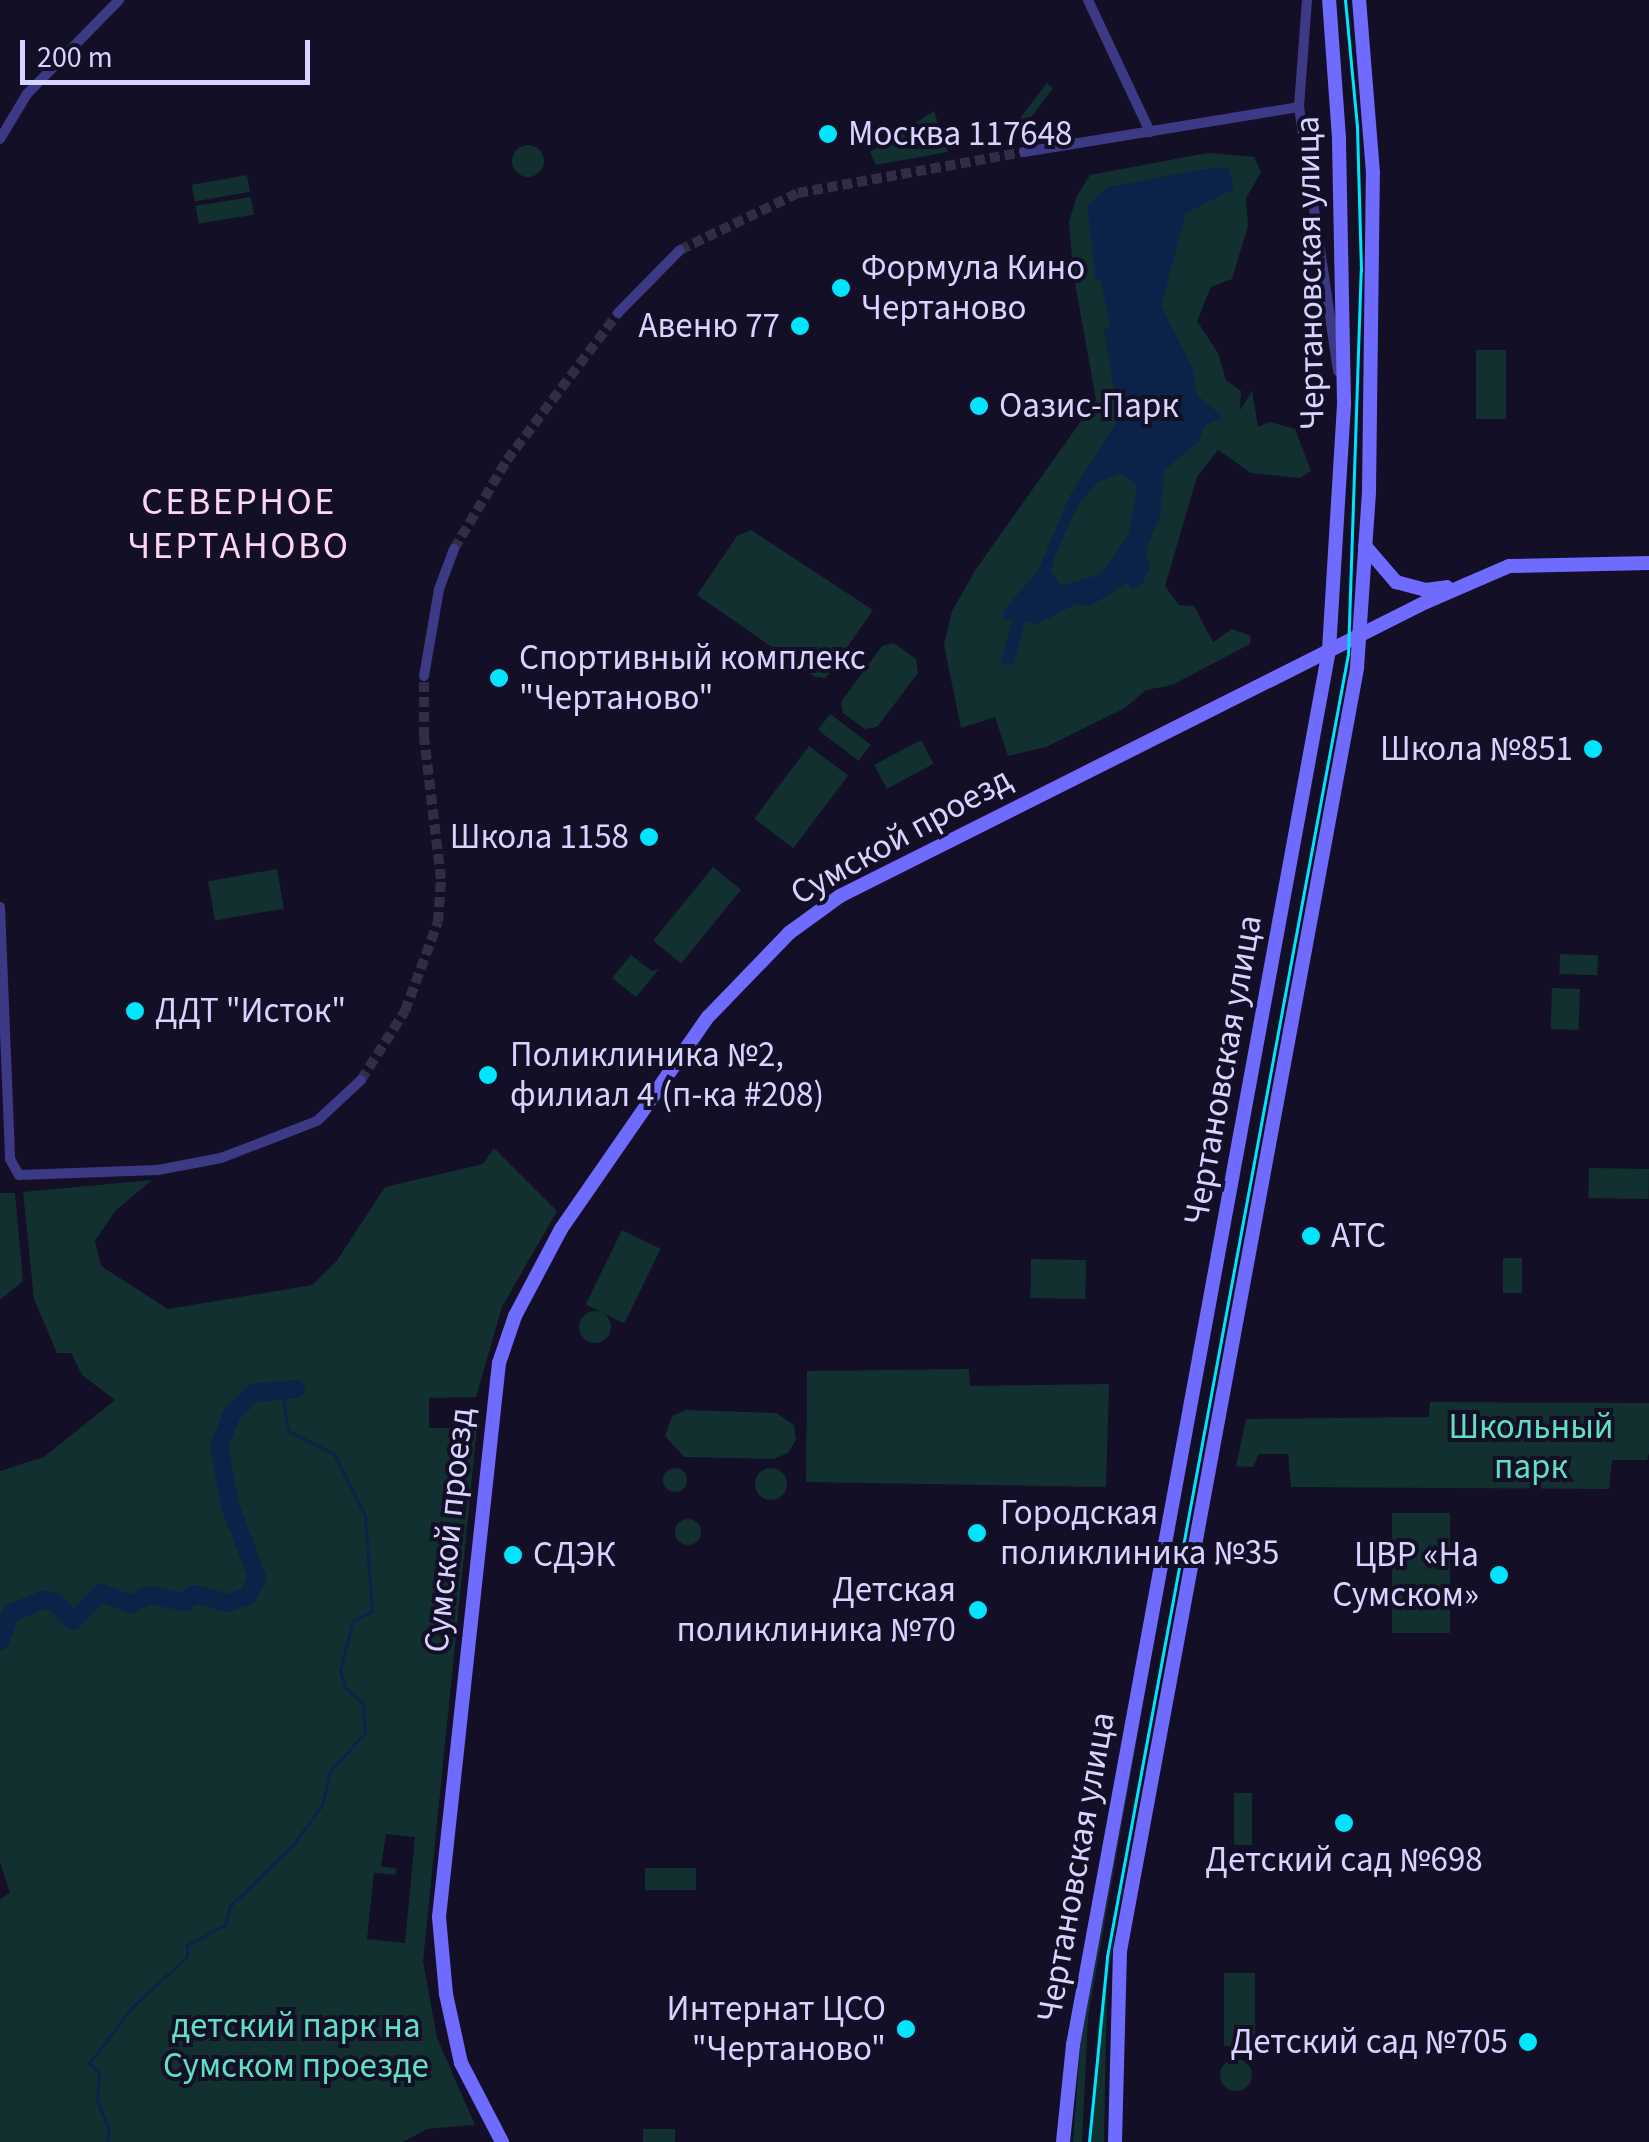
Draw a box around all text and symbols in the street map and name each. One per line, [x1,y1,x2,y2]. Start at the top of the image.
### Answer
scale bar [25,20,315,82]
text: 200 m [37,36,113,79]
place label: Москва 117648 [848,113,1072,155]
street label: Чертановская улица [1286,116,1334,430]
marker: Москва 117648 [817,123,839,145]
place label: Формула Кино Чертаново [861,247,1085,329]
marker: Формула Кино Чертаново [830,277,852,299]
place label: Авеню 77 [639,305,780,347]
marker: Авеню 77 [789,315,811,337]
place label: Оазис-Парк [999,385,1179,427]
marker: Оазис-Парк [968,395,990,417]
district label: СЕВЕРНОЕ ЧЕРТАНОВО [128,480,350,570]
place label: Спортивный комплекс "Чертаново" [519,637,866,719]
marker: Спортивный комплекс "Чертаново" [488,667,510,689]
place label: Школа №851 [1380,728,1573,770]
marker: Школа №851 [1582,738,1604,760]
street label: Сумской проезд [783,758,1019,914]
place label: Школа 1158 [450,816,629,858]
marker: Школа 1158 [638,826,660,848]
street label: Чертановская улица [1175,912,1271,1228]
place label: ДДТ "Исток" [155,990,346,1032]
marker: ДДТ "Исток" [124,1000,146,1022]
place label: Поликлиника №2, филиал 4 (п-ка #208) [510,1034,824,1116]
marker: Поликлиника №2, филиал 4 (п-ка #208) [475,1062,501,1088]
place label: АТС [1331,1215,1386,1257]
marker: АТС [1300,1225,1322,1247]
street label: Сумской проезд [415,1405,483,1655]
park label: Школьный парк [1448,1406,1614,1488]
place label: Городская поликлиника №35 [1000,1492,1279,1574]
marker: Городская поликлиника №35 [964,1520,990,1546]
place label: СДЭК [533,1534,616,1576]
place label: ЦВР «На Сумском» [1332,1534,1479,1616]
marker: СДЭК [502,1544,524,1566]
marker: ЦВР «На Сумском» [1488,1564,1510,1586]
place label: Детская поликлиника №70 [677,1569,956,1651]
marker: Детская поликлиника №70 [965,1597,991,1623]
street label: Чертановская улица [1028,1709,1124,2025]
marker: Детский сад №698 [1333,1812,1355,1834]
place label: Детский сад №698 [1205,1839,1483,1881]
place label: Интернат ЦСО "Чертаново" [667,1988,886,2070]
park label: детский парк на Сумском проезде [163,2005,429,2087]
marker: Интернат ЦСО "Чертаново" [895,2018,917,2040]
place label: Детский сад №705 [1231,2021,1508,2063]
marker: Детский сад №705 [1517,2031,1539,2053]

